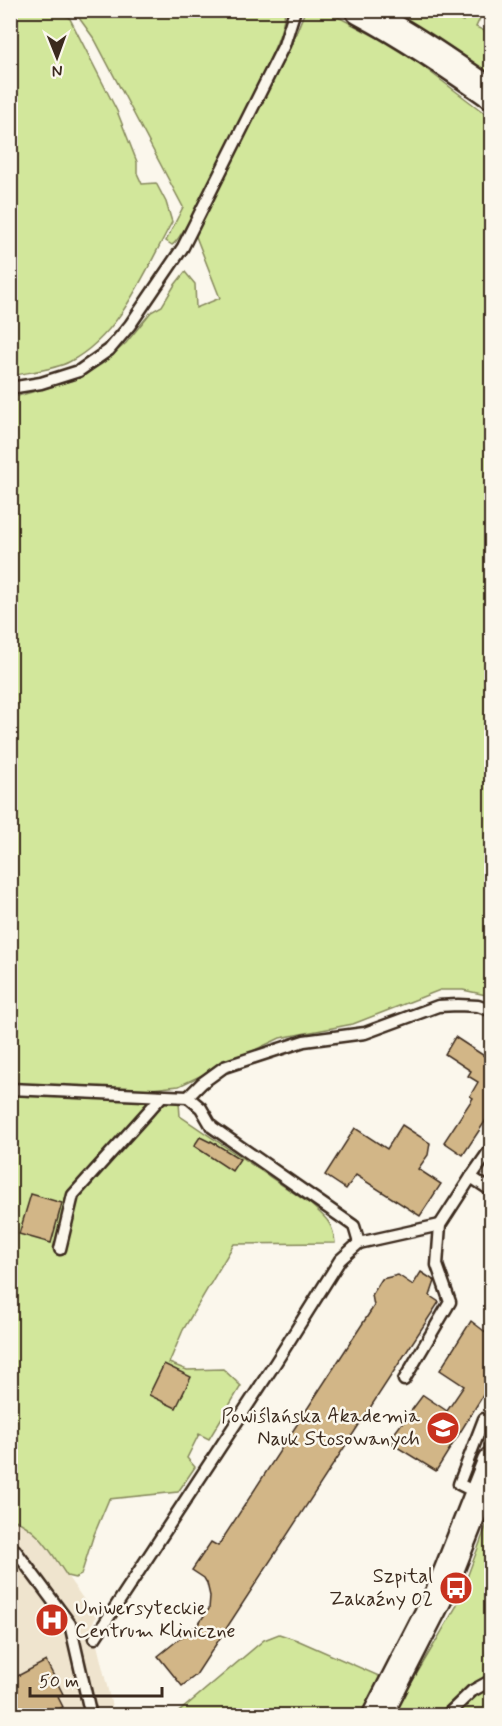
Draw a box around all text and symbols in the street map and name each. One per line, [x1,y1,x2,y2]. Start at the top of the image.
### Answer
north arrow [27,27,87,87]
text: N [52,60,63,81]
place label: Powiślańska Akademia Nauk Stosowanych [221,1403,421,1453]
school or university icon: Powiślańska Akademia Nauk Stosowanych [425,1410,461,1446]
place label: Szpital Zakaźny 02 [329,1563,433,1613]
bus stop icon: Szpital Zakaźny 02 [438,1570,474,1606]
place label: Uniwersyteckie Centrum Kliniczne [75,1595,236,1645]
hospital icon: Uniwersyteckie Centrum Kliniczne [34,1602,70,1638]
scale bar [30,1660,162,1698]
text: 50 m [39,1670,79,1694]

